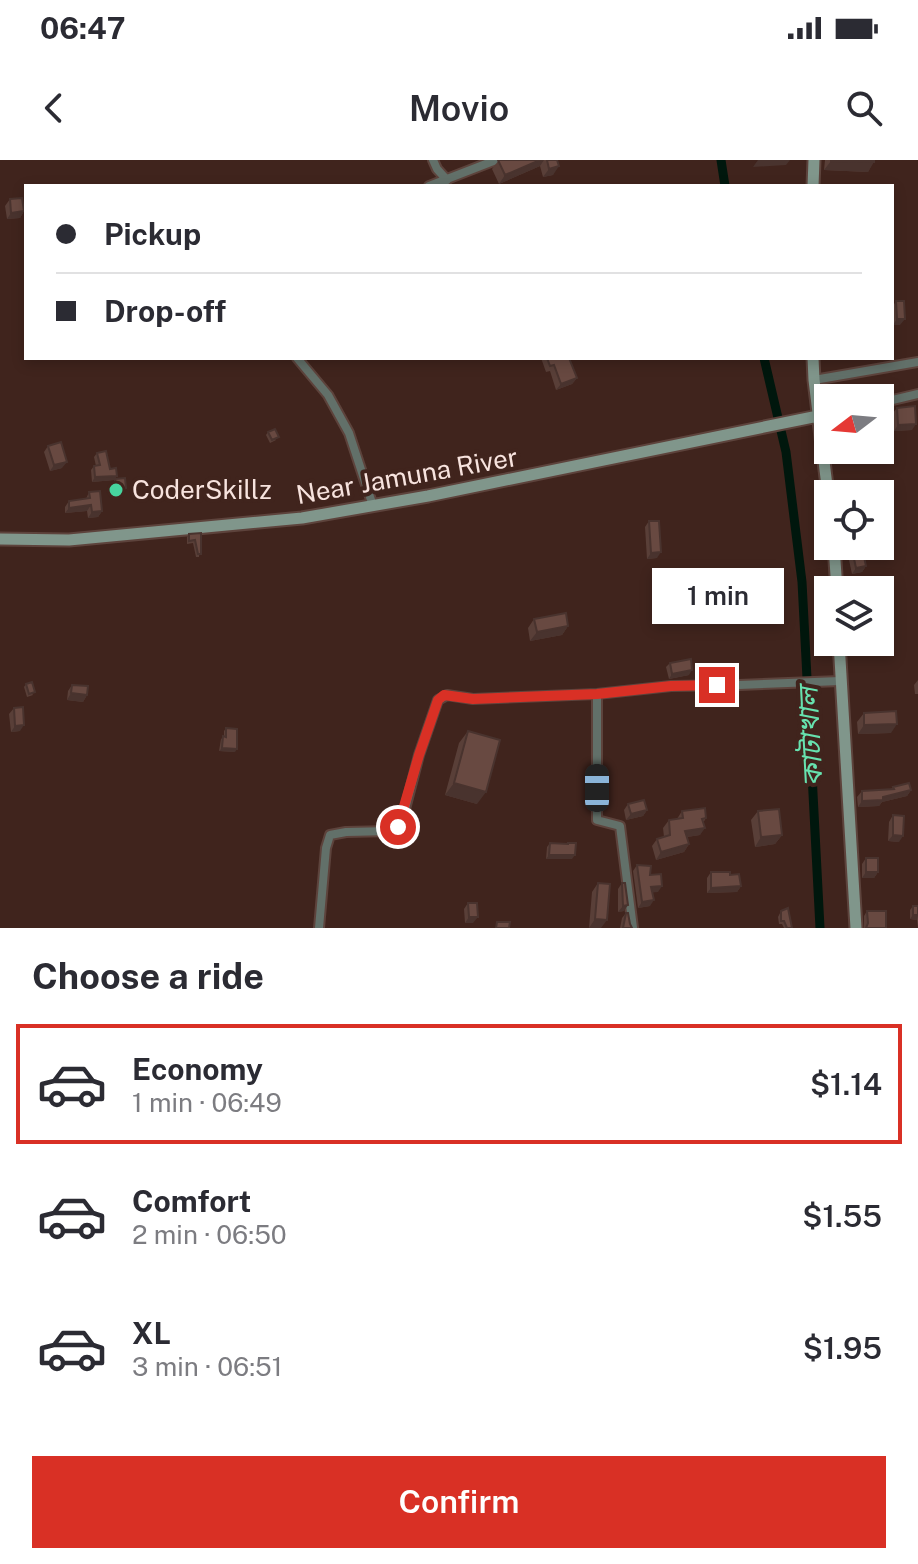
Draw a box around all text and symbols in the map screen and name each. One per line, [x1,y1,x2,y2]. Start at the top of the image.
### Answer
text: 06:47 [40,10,126,46]
icon: back [32,86,76,130]
icon: search [842,86,886,130]
text: Movio [409,87,509,129]
text: Pickup [104,216,201,252]
text: Drop-off [104,293,226,329]
north arrow [814,384,894,464]
map controls [814,384,894,656]
street label: Near Jamuna River [294,441,520,510]
place label: CoderSkillz [132,474,272,505]
button: locate [814,480,894,560]
marker: CoderSkillz [107,481,125,499]
callout: 1 min [651,569,783,625]
button: layers [814,576,894,656]
text: 1 min [687,580,749,611]
route end [699,667,735,703]
water label: কাটাখাল [790,681,829,787]
car [585,764,609,812]
route start [380,809,416,845]
text: Choose a ride [32,955,264,997]
icon: car [36,1048,108,1120]
text: Economy [132,1051,263,1087]
text: $1.14 [810,1066,882,1102]
text: 1 min · 06:49 [132,1087,282,1118]
icon: car [36,1180,108,1252]
text: Comfort [132,1183,251,1219]
text: $1.55 [802,1198,882,1234]
text: 2 min · 06:50 [132,1219,287,1250]
icon: car [36,1312,108,1384]
text: XL [132,1315,171,1351]
text: $1.95 [803,1330,882,1366]
text: 3 min · 06:51 [132,1351,282,1382]
button: Confirm [32,1456,886,1548]

